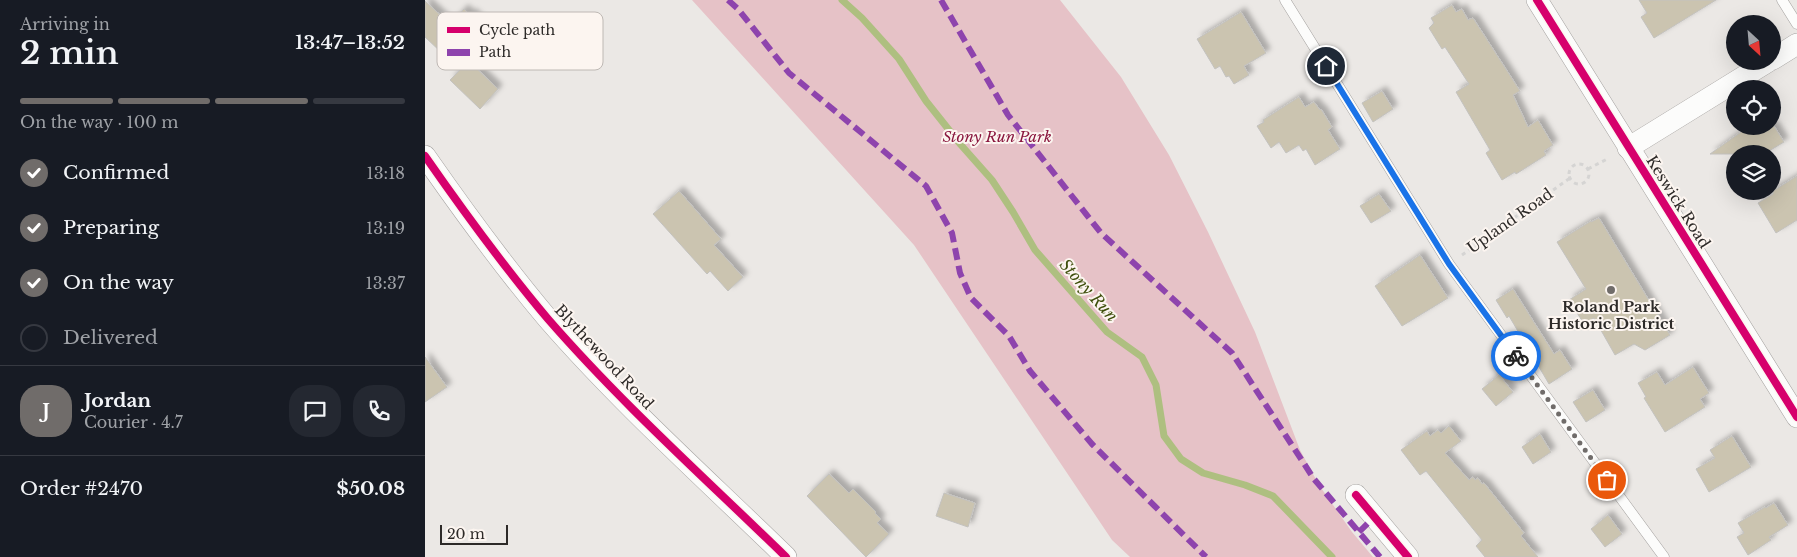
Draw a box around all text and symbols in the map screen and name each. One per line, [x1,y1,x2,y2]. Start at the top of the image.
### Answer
legend [437,12,603,70]
text: Arriving in [20,14,110,34]
north arrow [1726,15,1781,70]
map controls [1726,15,1781,200]
text: Cycle path [479,21,556,39]
text: 13:47–13:52 [295,31,405,54]
text: 2 min [20,33,119,73]
text: Path [479,43,511,61]
pin [1305,45,1347,87]
icon: home [1312,52,1340,80]
button: locate [1726,80,1781,135]
text: On the way · 100 m [20,112,178,132]
park label: Stony Run Park [942,127,1052,146]
button: layers [1726,145,1781,200]
street label: Keswick Road [1642,152,1715,252]
icon: check [20,159,48,187]
text: Confirmed [63,161,169,184]
text: 13:18 [367,163,405,183]
street label: Upland Road [1463,184,1556,257]
icon: check [20,214,48,242]
text: Preparing [63,216,159,239]
text: 13:19 [366,218,405,238]
water label: Stony Run [1056,254,1122,326]
icon: check [20,269,48,297]
text: On the way [63,271,174,294]
text: 13:37 [366,273,405,293]
marker: Roland Park Historic District [1605,284,1617,296]
place label: Roland Park Historic District [1548,297,1675,333]
street label: Blythewood Road [551,300,658,413]
text: Delivered [63,326,158,349]
courier [1491,331,1541,381]
icon: bike [1502,342,1530,370]
button: chat [289,385,341,437]
button: phone [353,385,405,437]
text: Jordan [84,389,151,412]
text: J [42,399,50,422]
text: Courier · 4.7 [84,412,183,432]
pin [1586,459,1628,501]
icon: bag [1593,466,1621,494]
text: Order #2470 [20,477,143,500]
text: $50.08 [337,477,405,500]
scale bar [440,522,507,545]
text: 20 m [447,525,485,543]

